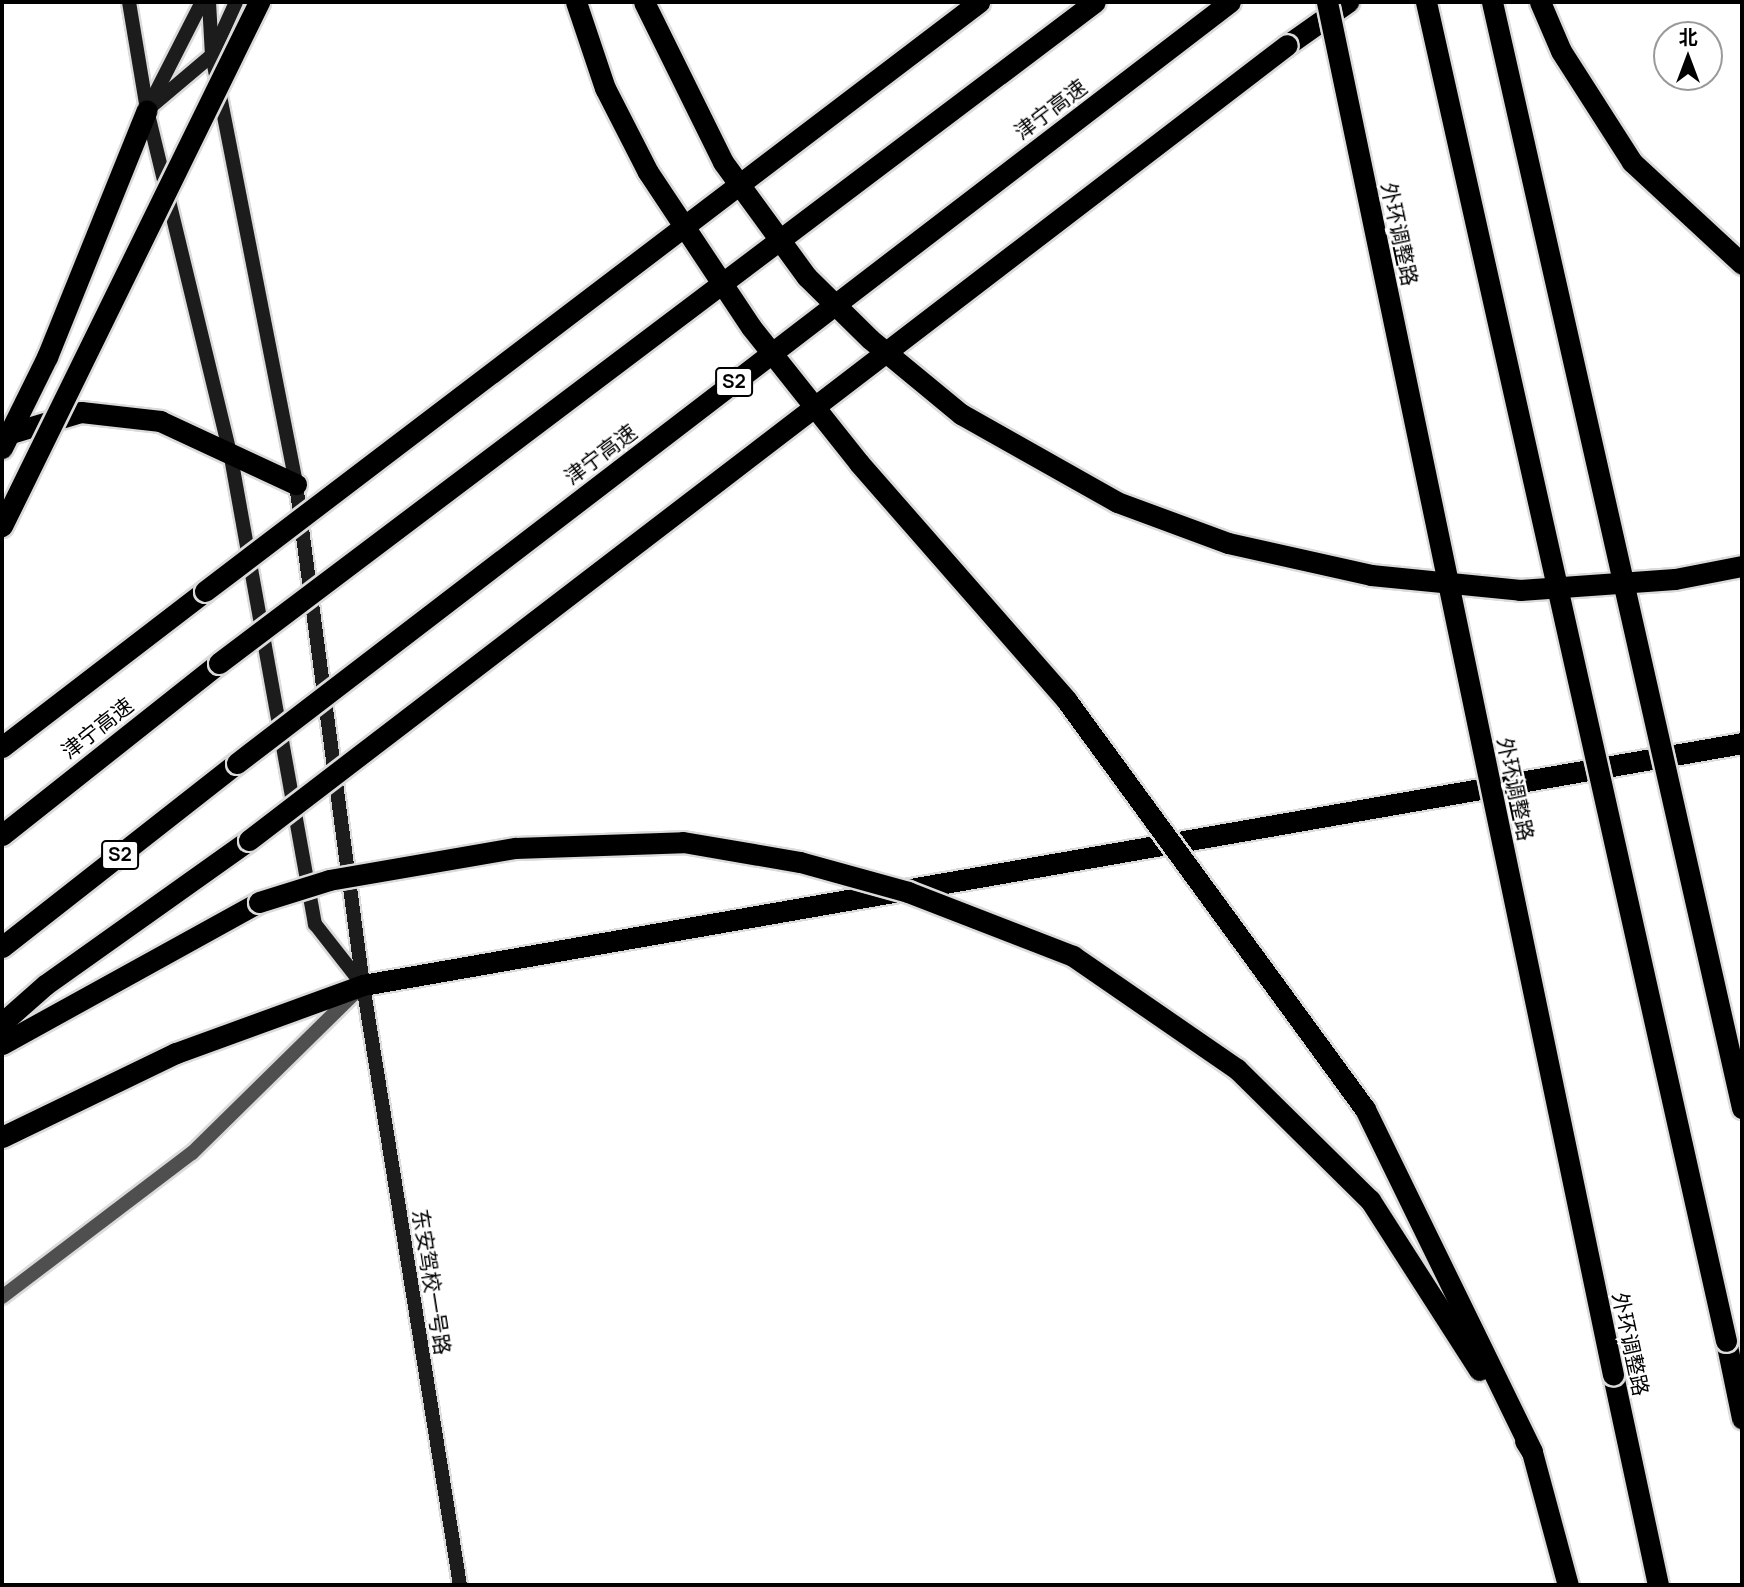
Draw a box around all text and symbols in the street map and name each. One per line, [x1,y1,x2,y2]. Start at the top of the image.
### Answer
north arrow [1653,21,1723,91]
text: 北 [1678,24,1698,50]
street label: 津宁高速 [1009,74,1091,144]
street label: 外环调整路 [1377,180,1423,288]
road number: S2 [715,366,753,398]
street label: 津宁高速 [559,419,641,489]
street label: 津宁高速 [56,692,138,764]
street label: 外环调整路 [1493,735,1539,843]
road number: S2 [101,840,139,870]
street label: 东安驾校一号路 [408,1207,456,1357]
street label: 外环调整路 [1608,1290,1654,1398]

